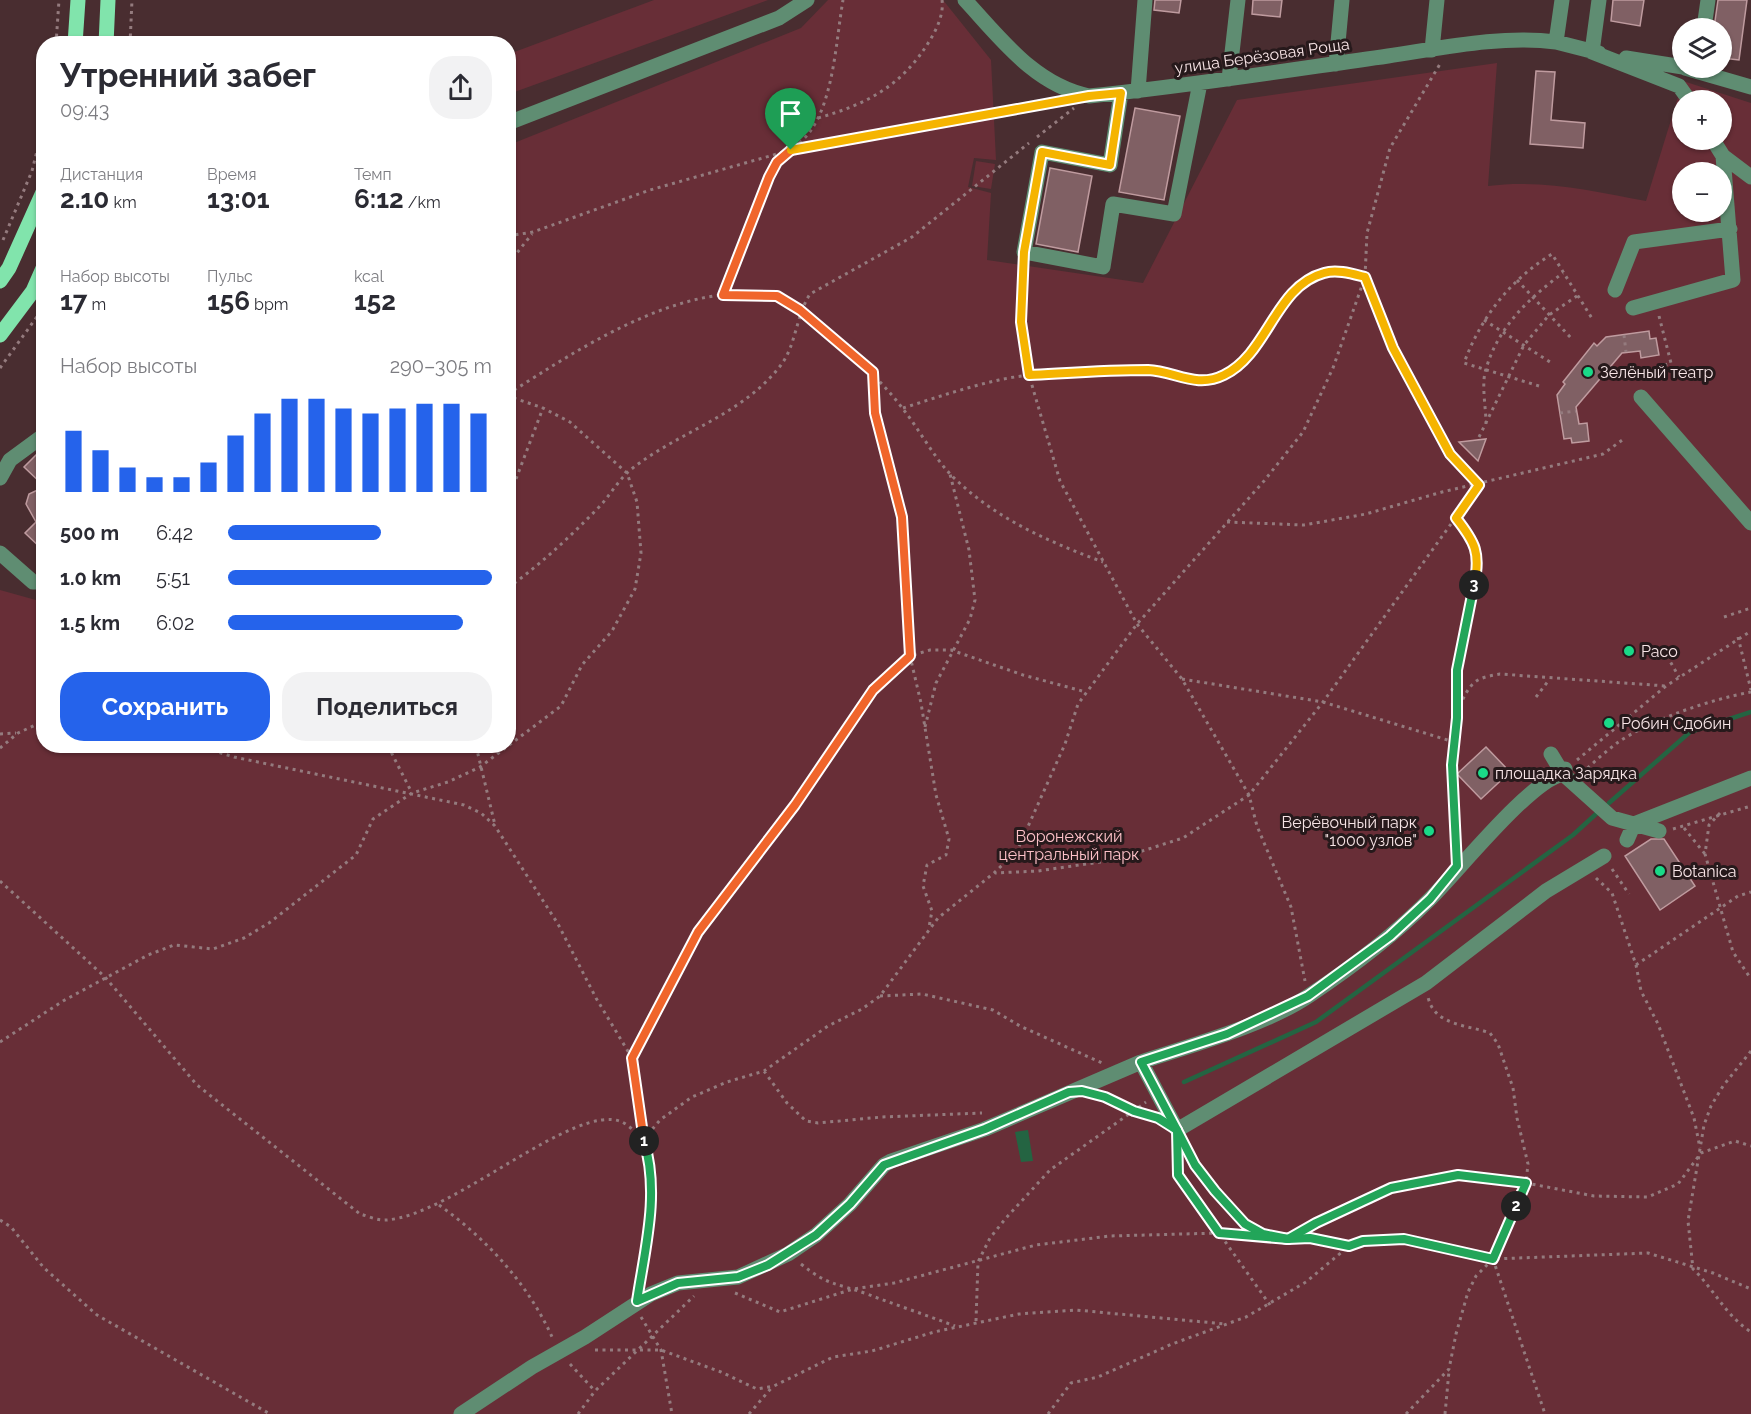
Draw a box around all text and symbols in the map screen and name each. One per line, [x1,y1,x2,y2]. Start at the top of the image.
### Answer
map controls [1672,18,1732,222]
button: layers [1672,18,1732,78]
street label: улица Берёзовая Роща [1173,34,1351,78]
text: Утренний забег [60,56,316,95]
button: share [429,56,492,119]
pin [765,88,816,150]
button: + [1672,90,1732,150]
icon: arrive [774,97,807,130]
text: 09:43 [60,98,109,122]
button: − [1672,162,1732,222]
text: Дистанция [60,165,143,184]
text: Время [207,165,256,184]
text: Темп [354,165,392,184]
text: 2.10 [60,184,109,214]
text: 13:01 [207,184,270,214]
text: 6:12 [354,184,404,214]
text: km [109,193,137,212]
text: /km [404,193,441,212]
text: Набор высоты [60,267,170,286]
text: Пульс [207,267,253,286]
text: kcal [354,267,384,286]
text: 17 [60,286,87,316]
text: 156 [207,286,250,316]
text: 152 [354,286,396,316]
text: m [87,295,106,314]
text: bpm [250,295,289,314]
text: Набор высоты [60,354,197,378]
text: 290–305 m [390,354,492,378]
place label: Зелёный театр [1600,363,1714,382]
marker: Зелёный театр [1581,365,1595,379]
text: 500 m [60,521,119,545]
text: 6:42 [156,521,193,545]
text: 1.0 km [60,566,121,590]
text: 5:51 [156,566,190,590]
pin: 3 [1459,570,1489,600]
text: 3 [1470,575,1478,594]
text: 1.5 km [60,611,120,635]
text: 6:02 [156,611,194,635]
place label: Paco [1641,642,1678,661]
marker: Paco [1622,644,1636,658]
button: Сохранить [60,672,270,741]
button: Поделиться [282,672,492,741]
place label: Робин Сдобин [1621,714,1731,733]
marker: Робин Сдобин [1602,716,1616,730]
place label: площадка Зарядка [1495,764,1637,783]
marker: площадка Зарядка [1476,766,1490,780]
place label: Верёвочный парк "1000 узлов" [1282,813,1417,850]
marker: Верёвочный парк "1000 узлов" [1422,824,1436,838]
park label: Воронежский центральный парк [999,827,1139,864]
place label: Botanica [1672,862,1736,881]
marker: Botanica [1653,864,1667,878]
pin: 1 [629,1126,659,1156]
text: 1 [640,1131,648,1150]
pin: 2 [1501,1191,1531,1221]
text: 2 [1511,1196,1521,1215]

